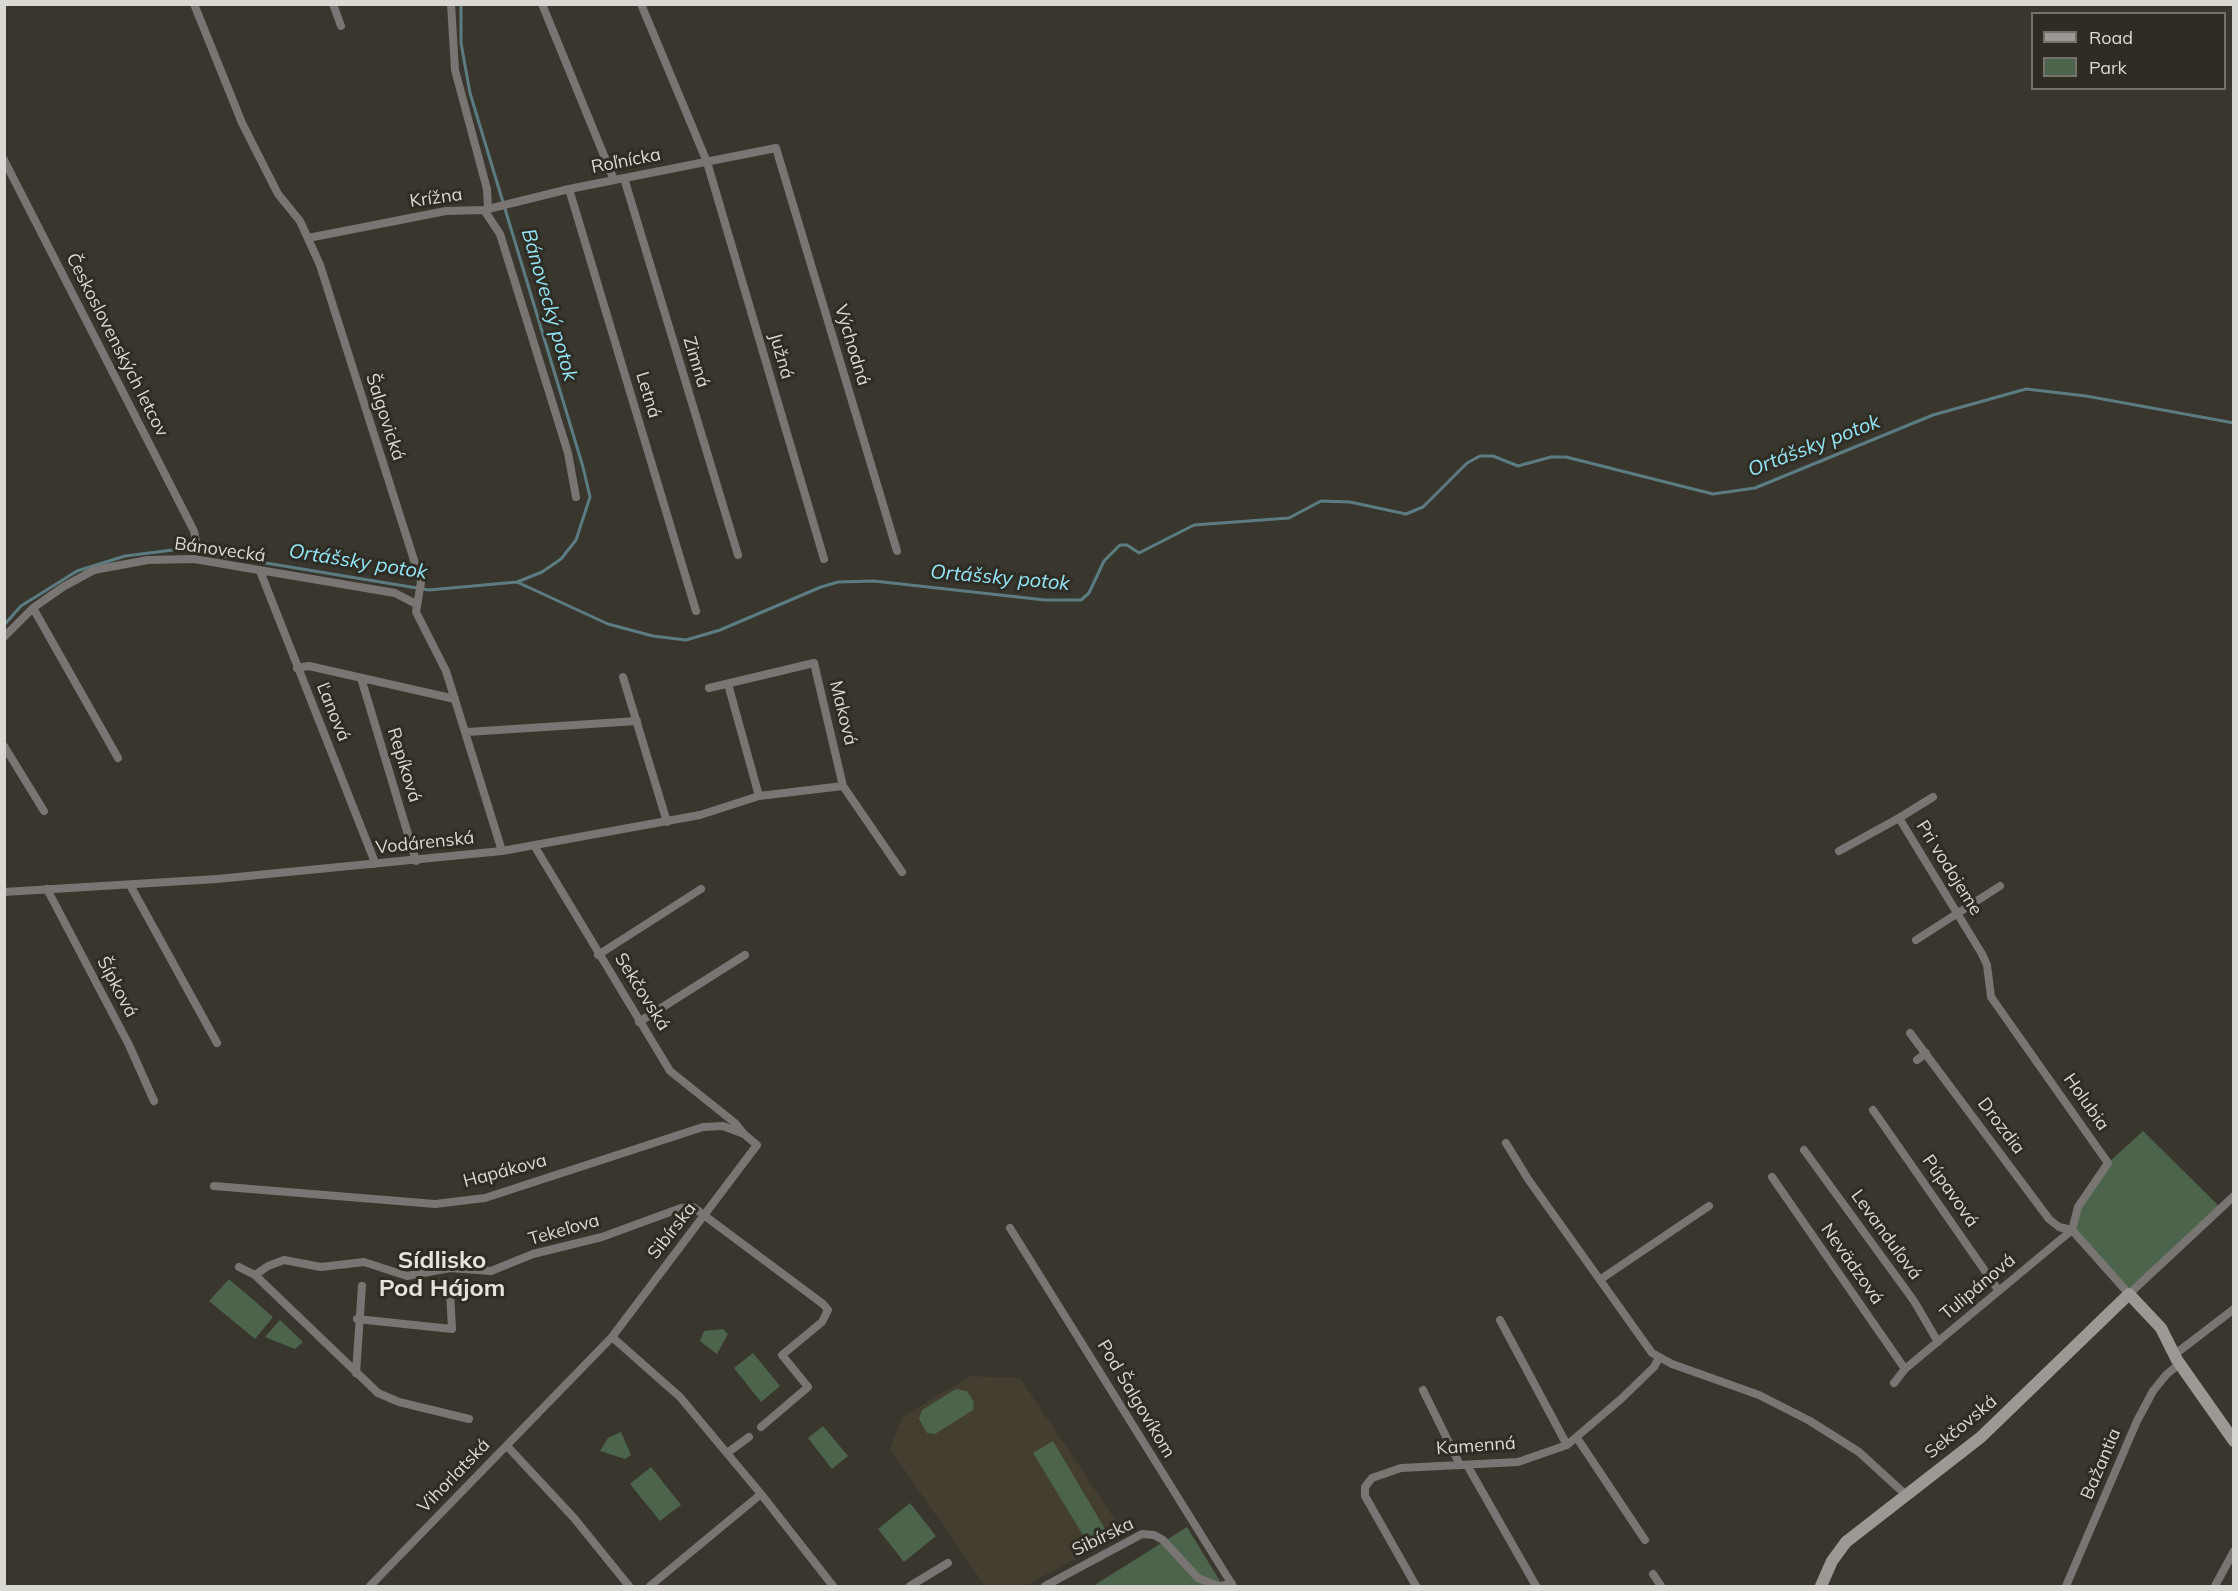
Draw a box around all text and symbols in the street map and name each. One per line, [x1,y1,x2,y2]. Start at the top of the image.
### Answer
legend [2031,12,2226,90]
text: Road [2089,26,2133,49]
text: Park [2089,56,2127,79]
street label: Roľnícka [589,144,663,178]
street label: Krížna [408,184,464,212]
water label: Bánovecký potok [516,226,582,384]
street label: Československých letcov [61,250,173,440]
street label: Východná [829,302,875,388]
street label: Južná [764,330,798,382]
street label: Zimná [678,334,714,390]
street label: Letná [631,369,665,421]
street label: Šalgovická [361,371,409,463]
water label: Ortášsky potok [1744,410,1884,482]
street label: Bánovecká [173,533,267,567]
water label: Ortášsky potok [287,539,429,585]
water label: Ortášsky potok [929,560,1071,596]
street label: Maková [825,678,861,748]
street label: Ľanová [311,679,355,745]
street label: Repíková [382,725,426,805]
street label: Pri vodojeme [1911,817,1987,919]
street label: Vodárenská [375,827,475,859]
street label: Sekčovská [610,949,674,1035]
street label: Šípková [92,953,142,1021]
street label: Holubia [2059,1069,2113,1135]
street label: Drozdia [1973,1094,2029,1158]
street label: Hapákova [461,1149,549,1193]
street label: Púpavová [1917,1151,1983,1231]
street label: Levanduľová [1846,1186,1926,1284]
street label: Sibírska [643,1198,701,1264]
street label: Tekeľova [526,1210,602,1250]
street label: Nevädzová [1816,1219,1888,1309]
district label: Sídlisko Pod Hájom [379,1247,505,1303]
street label: Tulipánová [1936,1249,2020,1325]
street label: Pod Šalgovíkom [1092,1336,1180,1462]
street label: Sekčovská [1921,1391,2001,1463]
street label: Bažantia [2076,1425,2126,1503]
street label: Kamenná [1435,1432,1517,1460]
street label: Vihorlatská [413,1434,495,1518]
street label: Sibírska [1069,1513,1137,1561]

